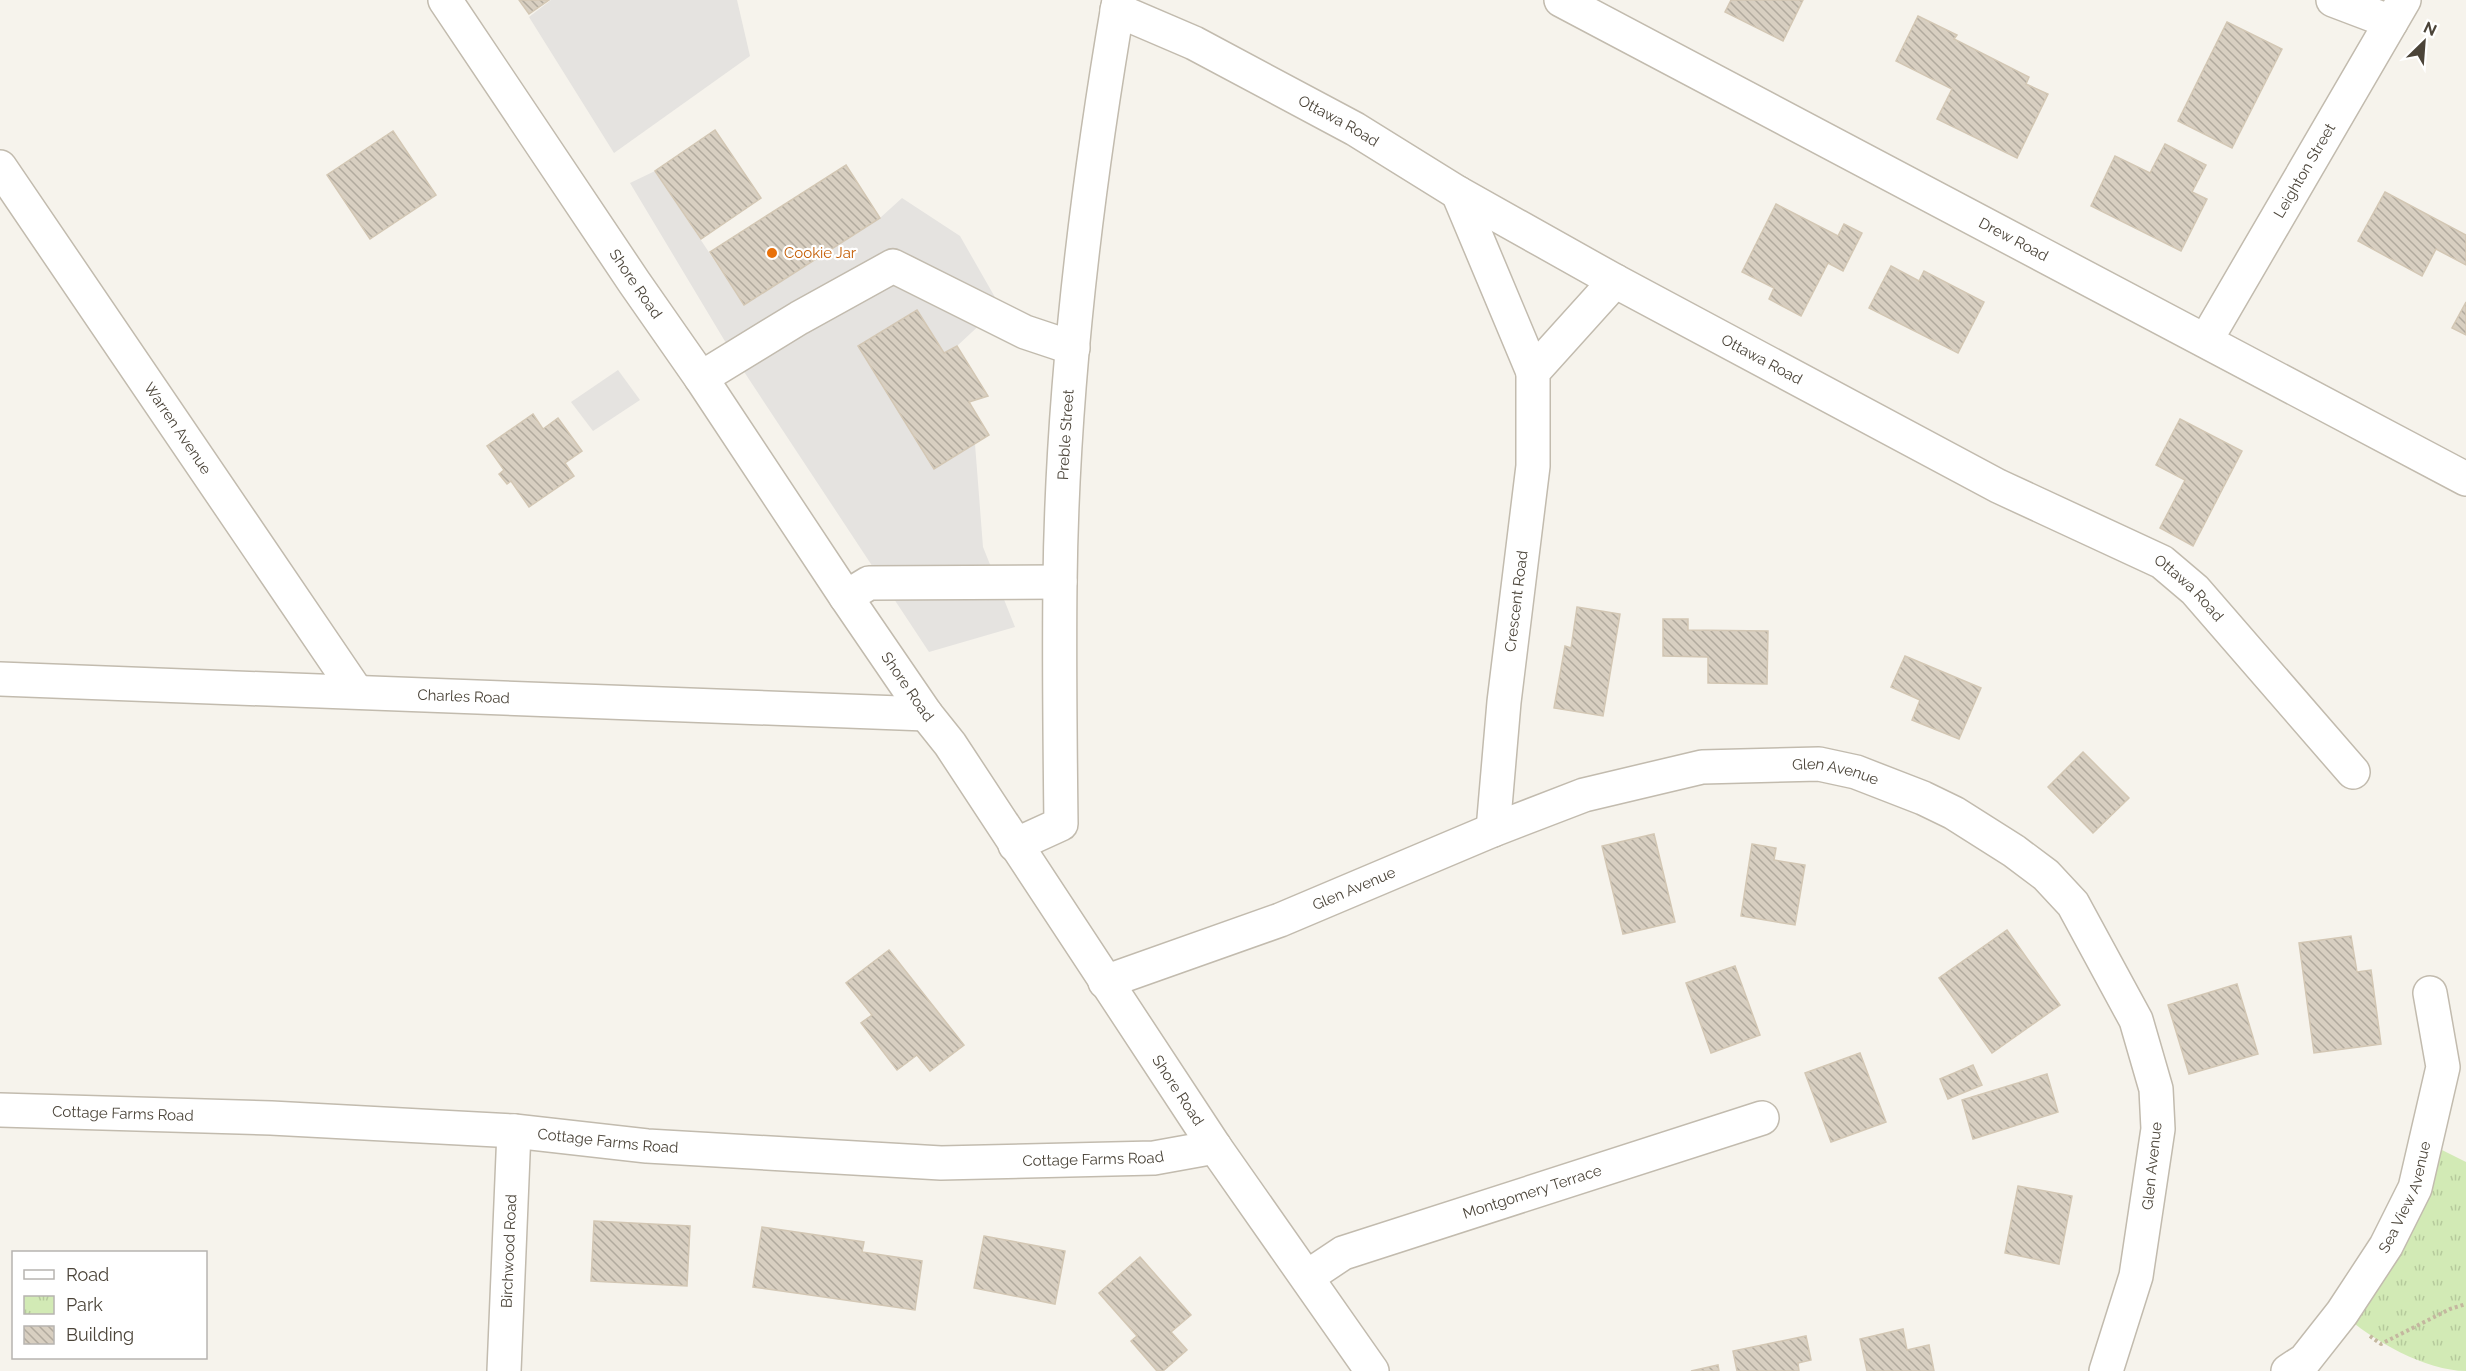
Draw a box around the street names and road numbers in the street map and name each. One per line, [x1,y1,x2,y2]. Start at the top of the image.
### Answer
street label: Ottawa Road [1295,91,1382,151]
street label: Leighton Street [2270,120,2339,221]
street label: Drew Road [1976,214,2051,265]
street label: Shore Road [606,246,666,322]
street label: Ottawa Road [1718,331,1805,389]
street label: Warren Avenue [140,379,215,478]
street label: Preble Street [1054,389,1078,480]
street label: Crescent Road [1501,550,1532,653]
street label: Ottawa Road [2152,551,2227,625]
street label: Shore Road [877,649,938,725]
street label: Charles Road [417,686,510,707]
street label: Glen Avenue [1792,755,1882,789]
street label: Glen Avenue [1310,863,1398,914]
street label: Shore Road [1148,1052,1207,1129]
street label: Cottage Farms Road [52,1103,194,1125]
street label: Glen Avenue [2138,1121,2166,1211]
street label: Cottage Farms Road [537,1125,679,1157]
street label: Sea View Avenue [2375,1139,2435,1257]
street label: Cottage Farms Road [1022,1147,1165,1170]
street label: Montgomery Terrace [1461,1161,1604,1223]
street label: Birchwood Road [498,1194,520,1308]

